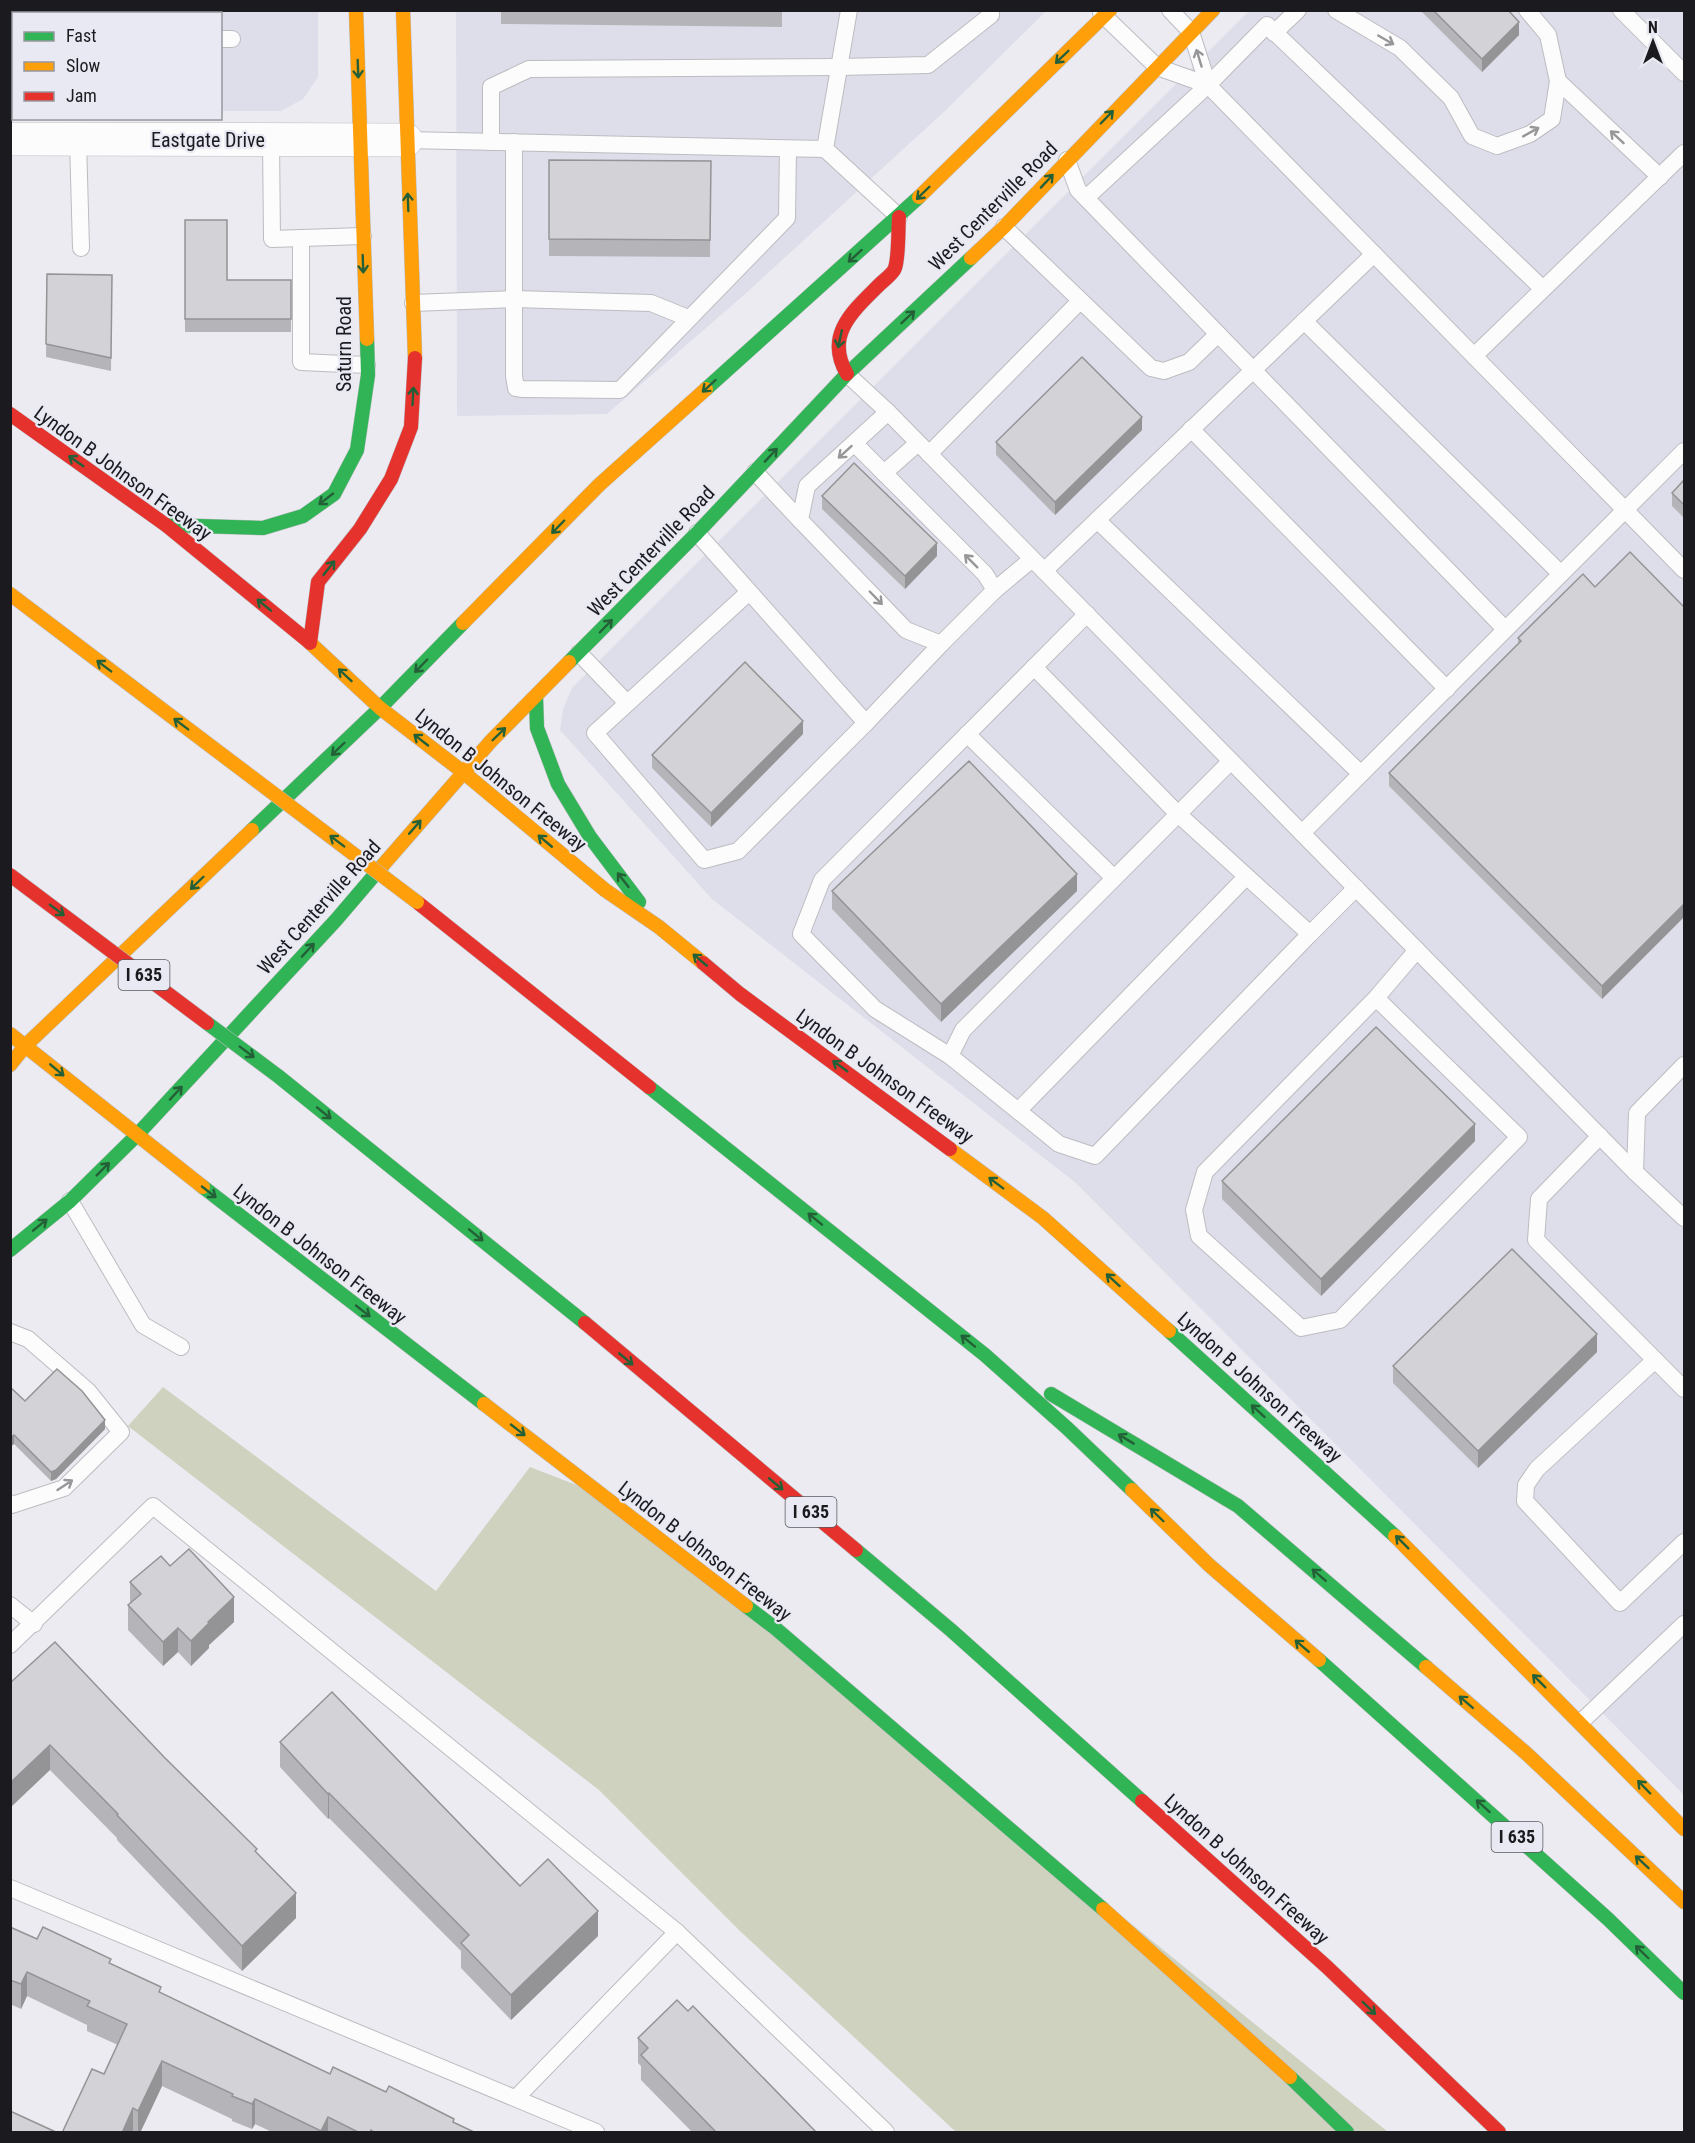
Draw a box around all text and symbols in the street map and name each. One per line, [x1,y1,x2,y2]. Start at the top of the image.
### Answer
legend [12,12,222,120]
north arrow [1623,12,1683,72]
text: N [1648,18,1658,37]
text: Fast [66,25,97,46]
one-way arrow [1377,34,1394,46]
one-way arrow [1193,49,1204,68]
one-way arrow [1055,50,1070,64]
text: Slow [66,55,101,76]
one-way arrow [352,58,363,78]
text: Jam [66,85,97,106]
one-way arrow [1100,110,1115,125]
one-way arrow [1522,126,1540,137]
street label: Eastgate Drive [151,128,265,152]
one-way arrow [1610,130,1625,144]
street label: West Centerville Road [924,137,1062,275]
one-way arrow [1040,173,1054,188]
one-way arrow [915,186,930,201]
one-way arrow [402,192,414,212]
one-way arrow [848,249,863,263]
one-way arrow [358,253,369,273]
street label: Saturn Road [332,296,356,392]
one-way arrow [900,310,915,324]
one-way arrow [834,329,846,348]
one-way arrow [702,379,717,393]
one-way arrow [407,386,418,406]
street label: Lyndon B Johnson Freeway [30,401,216,545]
one-way arrow [837,445,852,459]
one-way arrow [764,448,778,463]
one-way arrow [69,455,85,467]
street label: West Centerville Road [583,481,719,621]
one-way arrow [318,492,334,505]
one-way arrow [550,519,565,534]
one-way arrow [964,553,979,568]
one-way arrow [323,560,336,576]
one-way arrow [869,591,883,606]
one-way arrow [256,599,272,612]
one-way arrow [599,618,613,633]
one-way arrow [414,658,429,673]
one-way arrow [97,659,113,672]
one-way arrow [338,669,353,683]
street label: Lyndon B Johnson Freeway [411,704,591,856]
one-way arrow [174,718,190,730]
one-way arrow [491,727,506,742]
one-way arrow [414,734,430,747]
one-way arrow [330,741,345,756]
one-way arrow [409,819,422,835]
one-way arrow [537,834,553,847]
street label: West Centerville Road [252,835,386,979]
one-way arrow [330,835,346,848]
one-way arrow [616,873,629,889]
one-way arrow [189,876,204,890]
one-way arrow [49,904,65,916]
one-way arrow [301,943,315,958]
one-way arrow [692,954,708,967]
road number: I 635 [118,960,170,990]
street label: Lyndon B Johnson Freeway [792,1004,978,1148]
one-way arrow [238,1046,254,1059]
one-way arrow [832,1060,848,1072]
one-way arrow [48,1064,64,1077]
one-way arrow [168,1086,183,1101]
one-way arrow [316,1106,332,1119]
one-way arrow [96,1161,111,1176]
one-way arrow [989,1176,1005,1189]
street label: Lyndon B Johnson Freeway [229,1179,411,1329]
one-way arrow [200,1186,216,1199]
one-way arrow [807,1213,823,1226]
one-way arrow [32,1219,48,1232]
one-way arrow [468,1228,483,1242]
one-way arrow [1106,1273,1121,1287]
one-way arrow [355,1305,371,1318]
street label: Lyndon B Johnson Freeway [1173,1307,1347,1467]
one-way arrow [960,1334,976,1347]
one-way arrow [618,1352,633,1366]
one-way arrow [1251,1404,1266,1418]
one-way arrow [509,1424,525,1437]
one-way arrow [1118,1432,1135,1444]
street label: Lyndon B Johnson Freeway [614,1476,796,1626]
one-way arrow [768,1477,784,1490]
one-way arrow [56,1479,73,1492]
road number: I 635 [786,1497,836,1527]
one-way arrow [1150,1508,1165,1522]
one-way arrow [1395,1535,1409,1550]
one-way arrow [1312,1568,1327,1582]
one-way arrow [1294,1639,1310,1652]
one-way arrow [1532,1673,1547,1688]
one-way arrow [1459,1695,1474,1709]
one-way arrow [1636,1779,1651,1794]
street label: Lyndon B Johnson Freeway [1160,1789,1334,1949]
one-way arrow [1476,1799,1491,1813]
road number: I 635 [1492,1822,1543,1852]
one-way arrow [1634,1855,1649,1869]
one-way arrow [1635,1945,1650,1959]
one-way arrow [1362,2000,1377,2015]

